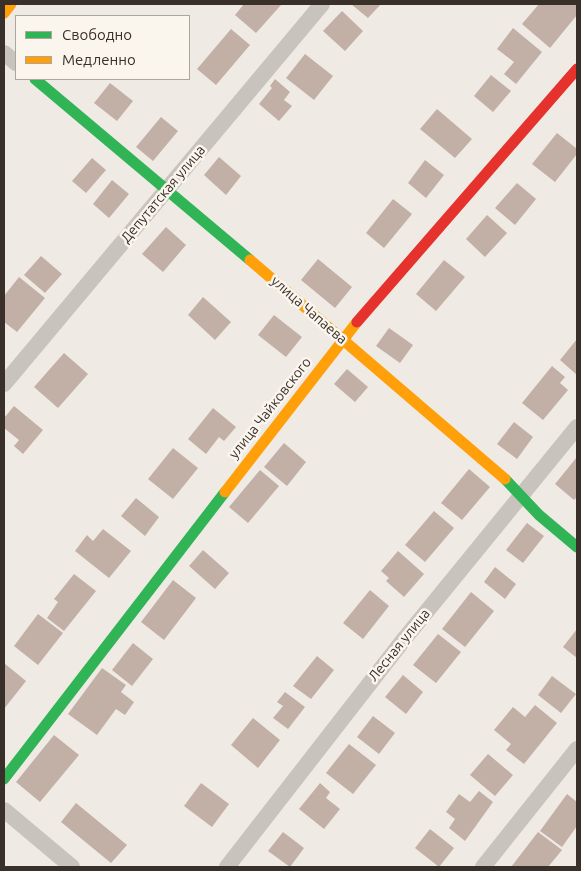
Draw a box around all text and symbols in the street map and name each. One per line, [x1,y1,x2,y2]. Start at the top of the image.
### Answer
legend [15,15,190,80]
text: Свободно [62,26,132,43]
text: Медленно [62,51,136,68]
street label: Депутатская улица [117,142,209,246]
street label: улица Чапаева [268,272,350,348]
street label: улица Чайковского [225,354,315,462]
street label: Лесная улица [365,605,433,685]

